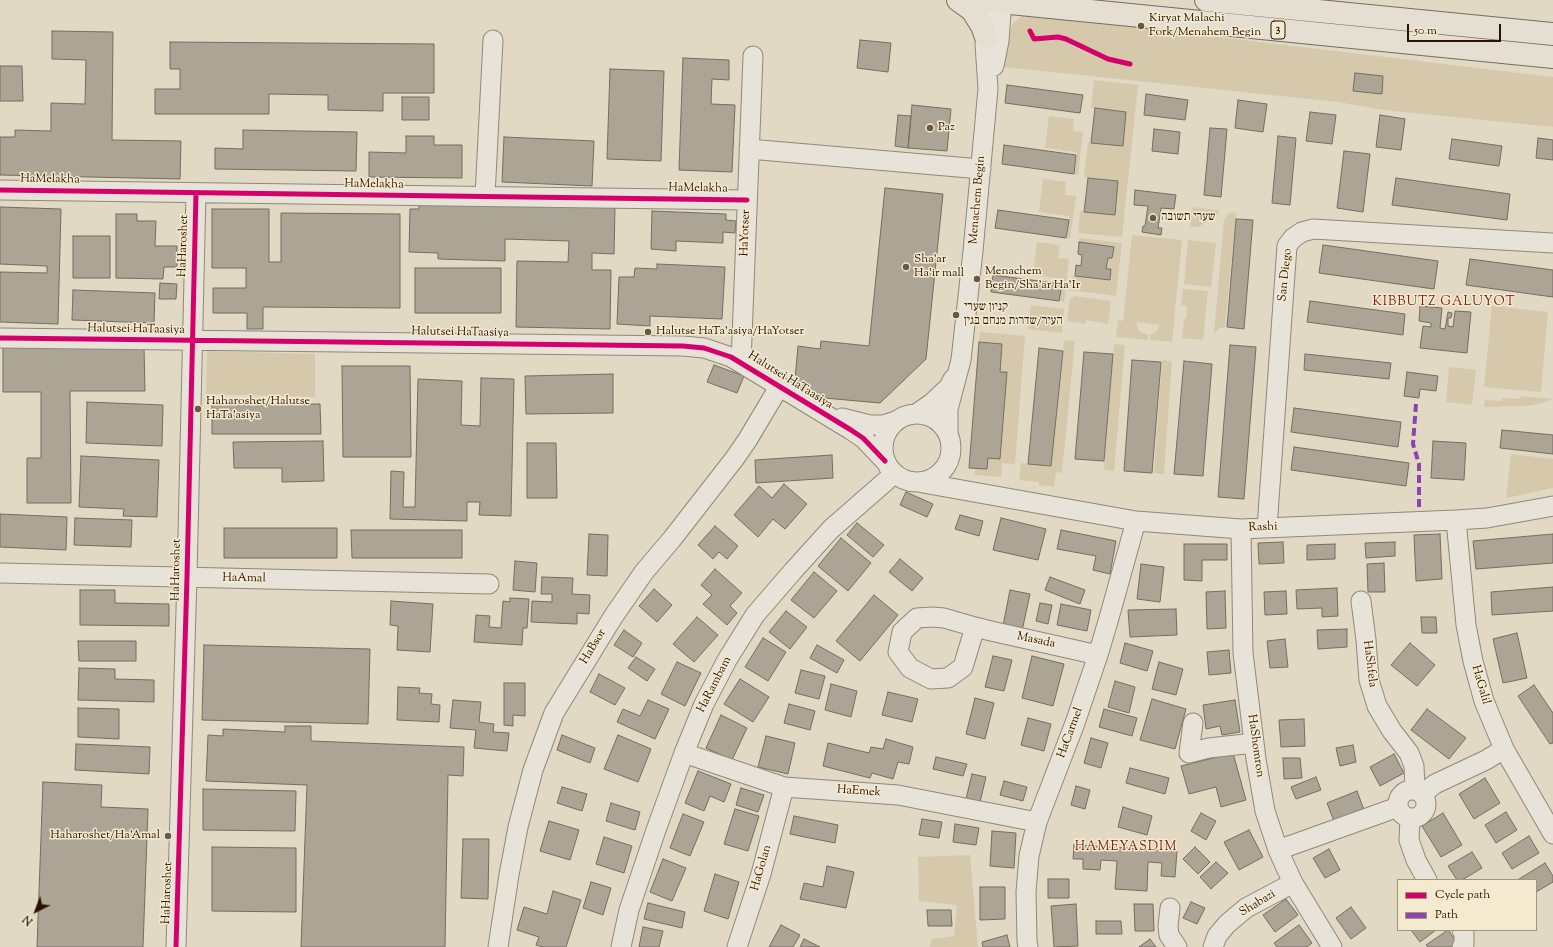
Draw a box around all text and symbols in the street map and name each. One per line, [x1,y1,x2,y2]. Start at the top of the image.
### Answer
place label: Kiryat Malachi Fork/Menahem Begin [1149,12,1261,40]
scale bar [1409,16,1503,42]
marker: Kiryat Malachi Fork/Menahem Begin [1136,21,1146,31]
road number: 3 [1271,21,1285,39]
text: 50 m [1414,22,1437,40]
place label: Paz [938,121,955,135]
marker: Paz [925,123,935,133]
street label: Menachem Begin [967,155,989,245]
street label: HaMelakha [20,172,80,188]
street label: HaMelakha [344,177,404,193]
street label: HaMelakha [668,181,728,197]
street label: HaYotser [738,209,754,257]
place label: שערי תשובה [1161,211,1215,225]
marker: שערי תשובה [1148,213,1158,223]
street label: HaHaroshet [176,215,192,277]
street label: San Diego [1276,248,1296,302]
place label: Sha'ar Ha'ir mall [914,253,964,281]
marker: Sha'ar Ha'ir mall [901,262,911,272]
place label: Menachem Begin/Sha'ar Ha'Ir [985,265,1080,293]
marker: Menachem Begin/Sha'ar Ha'Ir [972,274,982,284]
district label: KIBBUTZ GALUYOT [1372,295,1516,311]
place label: קניון שערי העיר/שדרות מנחם בגין [964,301,1063,329]
marker: קניון שערי העיר/שדרות מנחם בגין [951,310,961,320]
street label: Halutsei HaTaasiya [87,322,185,338]
street label: Halutsei HaTaasiya [411,325,509,341]
place label: Halutse HaTa'asiya/HaYotser [656,325,804,339]
marker: Halutse HaTa'asiya/HaYotser [643,327,653,337]
street label: Halutsei HaTaasiya [745,349,835,413]
place label: Haharoshet/Halutse HaTa'asiya [206,395,310,423]
marker: Haharoshet/Halutse HaTa'asiya [193,404,203,414]
street label: Rashi [1248,520,1278,536]
street label: HaHaroshet [169,539,185,601]
street label: HaAmal [222,571,266,587]
street label: HaBsor [578,627,610,667]
street label: Masada [1015,630,1057,652]
street label: HaShfela [1359,640,1379,688]
street label: HaRambam [695,655,735,715]
street label: HaGalil [1468,664,1492,706]
street label: HaCarmel [1055,706,1087,760]
street label: HaShomron [1243,714,1267,778]
street label: HaEmek [836,783,882,801]
place label: Haharoshet/Ha'Amal [50,829,160,843]
marker: Haharoshet/Ha'Amal [163,831,173,841]
district label: HAMEYASDIM [1075,840,1177,856]
street label: HaGolan [749,843,775,893]
street label: HaHaroshet [160,862,176,924]
legend [1397,879,1537,931]
text: Cycle path [1435,886,1490,904]
street label: Shabazi [1237,888,1279,920]
north arrow [16,891,56,931]
text: Path [1435,906,1458,924]
text: N [19,911,37,929]

